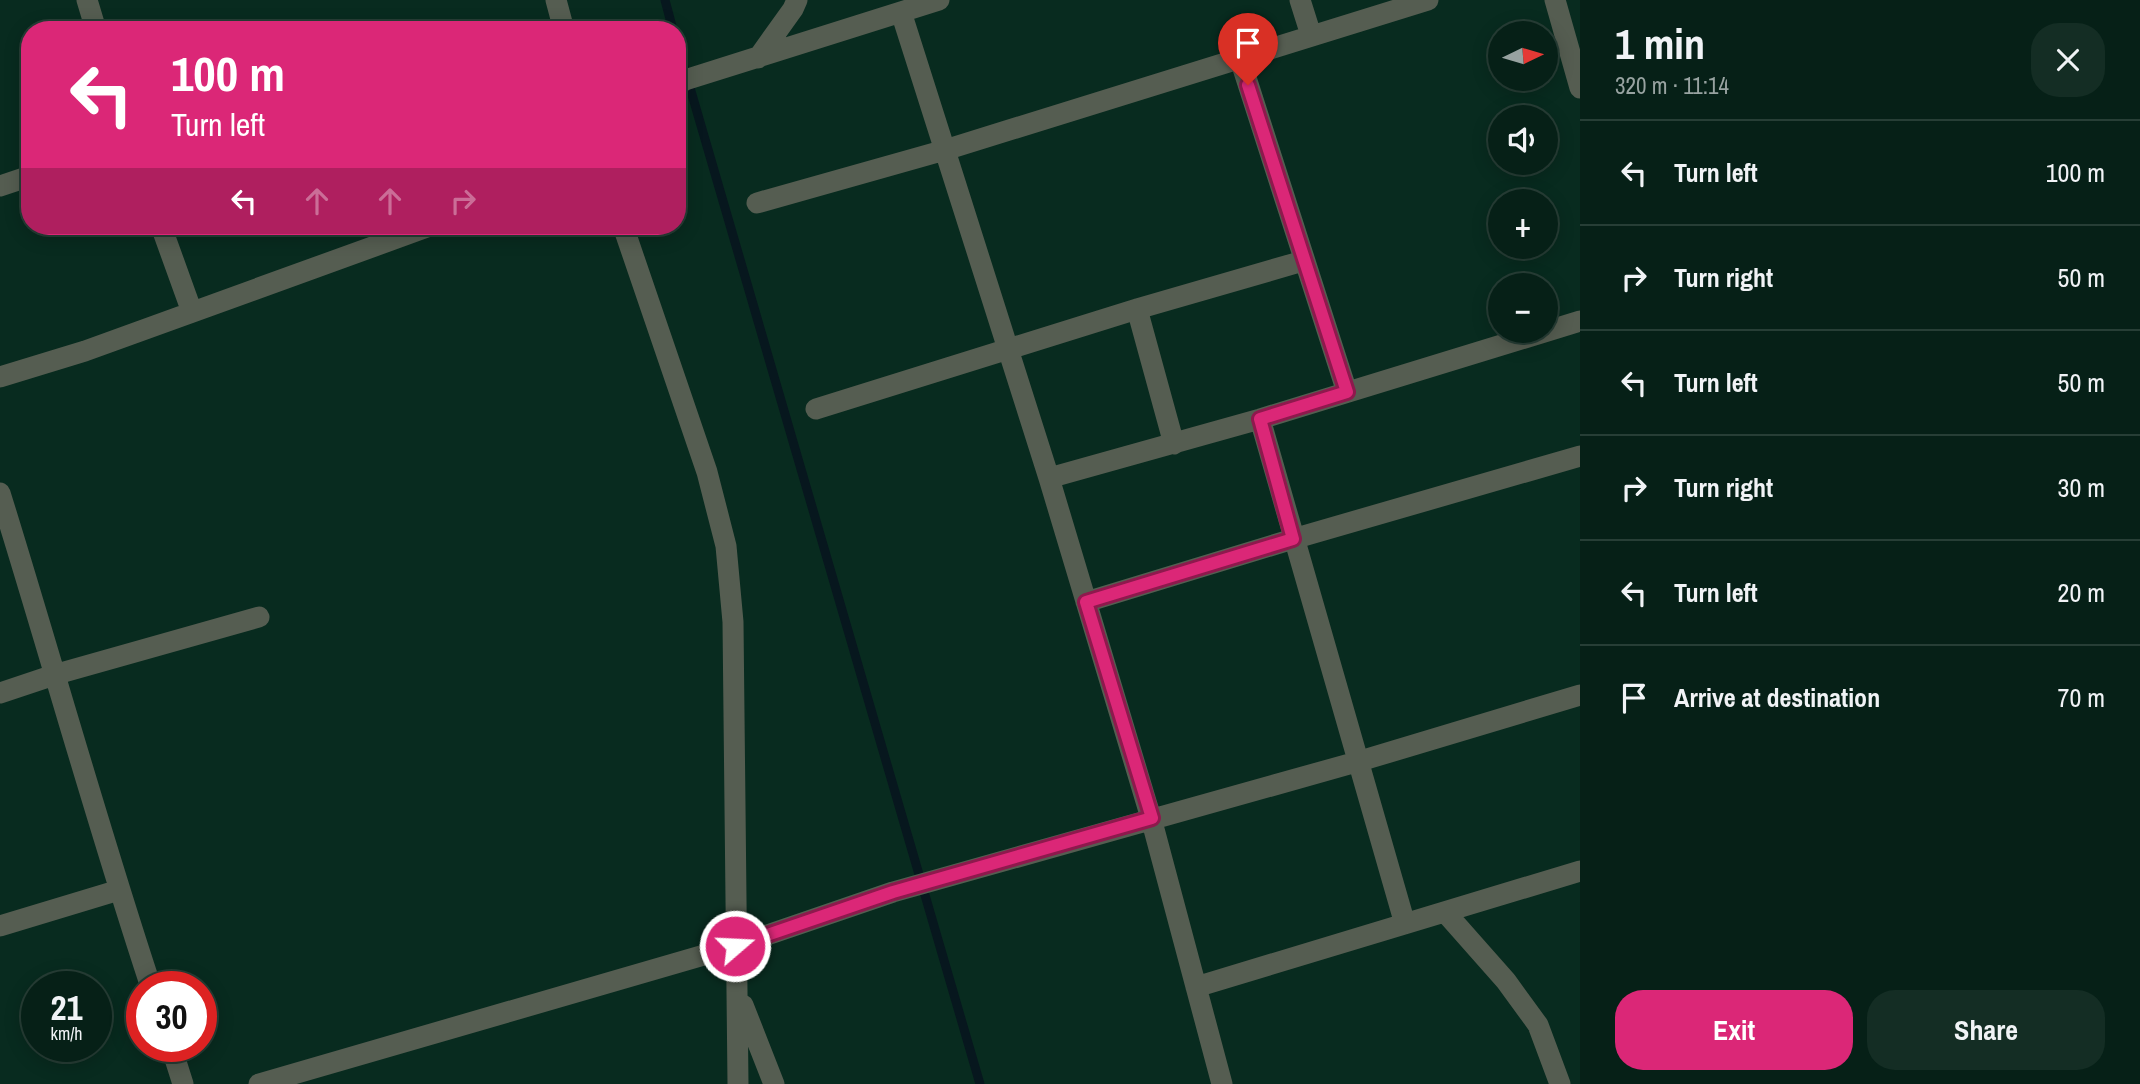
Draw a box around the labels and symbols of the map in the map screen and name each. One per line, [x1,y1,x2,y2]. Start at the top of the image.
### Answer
pin [1218,13,1278,85]
north arrow [1488,21,1558,91]
position arrow [698,909,772,983]
speed limit sign: 30 [126,971,217,1062]

